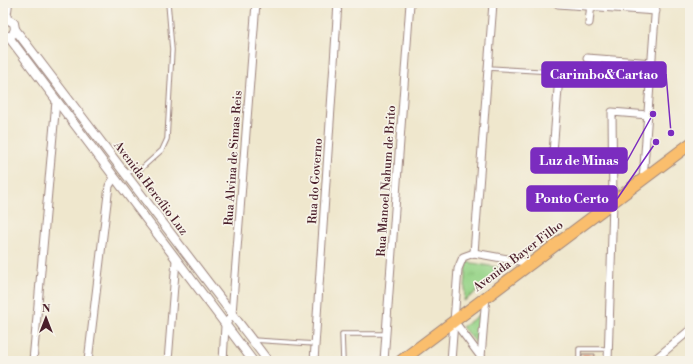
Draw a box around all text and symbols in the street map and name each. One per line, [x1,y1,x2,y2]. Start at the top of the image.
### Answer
callout: Carimbo&Cartao [542,62,666,87]
text: Carimbo&Cartao [550,67,659,83]
street label: Rua Alvina de Simas Reis [221,90,246,226]
street label: Rua Manoel Nahum de Brito [374,104,399,257]
street label: Avenida Hercílio Luz [110,137,191,239]
street label: Rua do Governo [305,137,326,225]
callout: Luz de Minas [531,148,627,173]
text: Luz de Minas [539,153,619,169]
callout: Ponto Certo [527,186,617,211]
text: Ponto Certo [535,191,609,207]
street label: Avenida Bayer Filho [470,217,567,296]
north arrow [26,298,66,338]
text: N [42,302,51,316]

